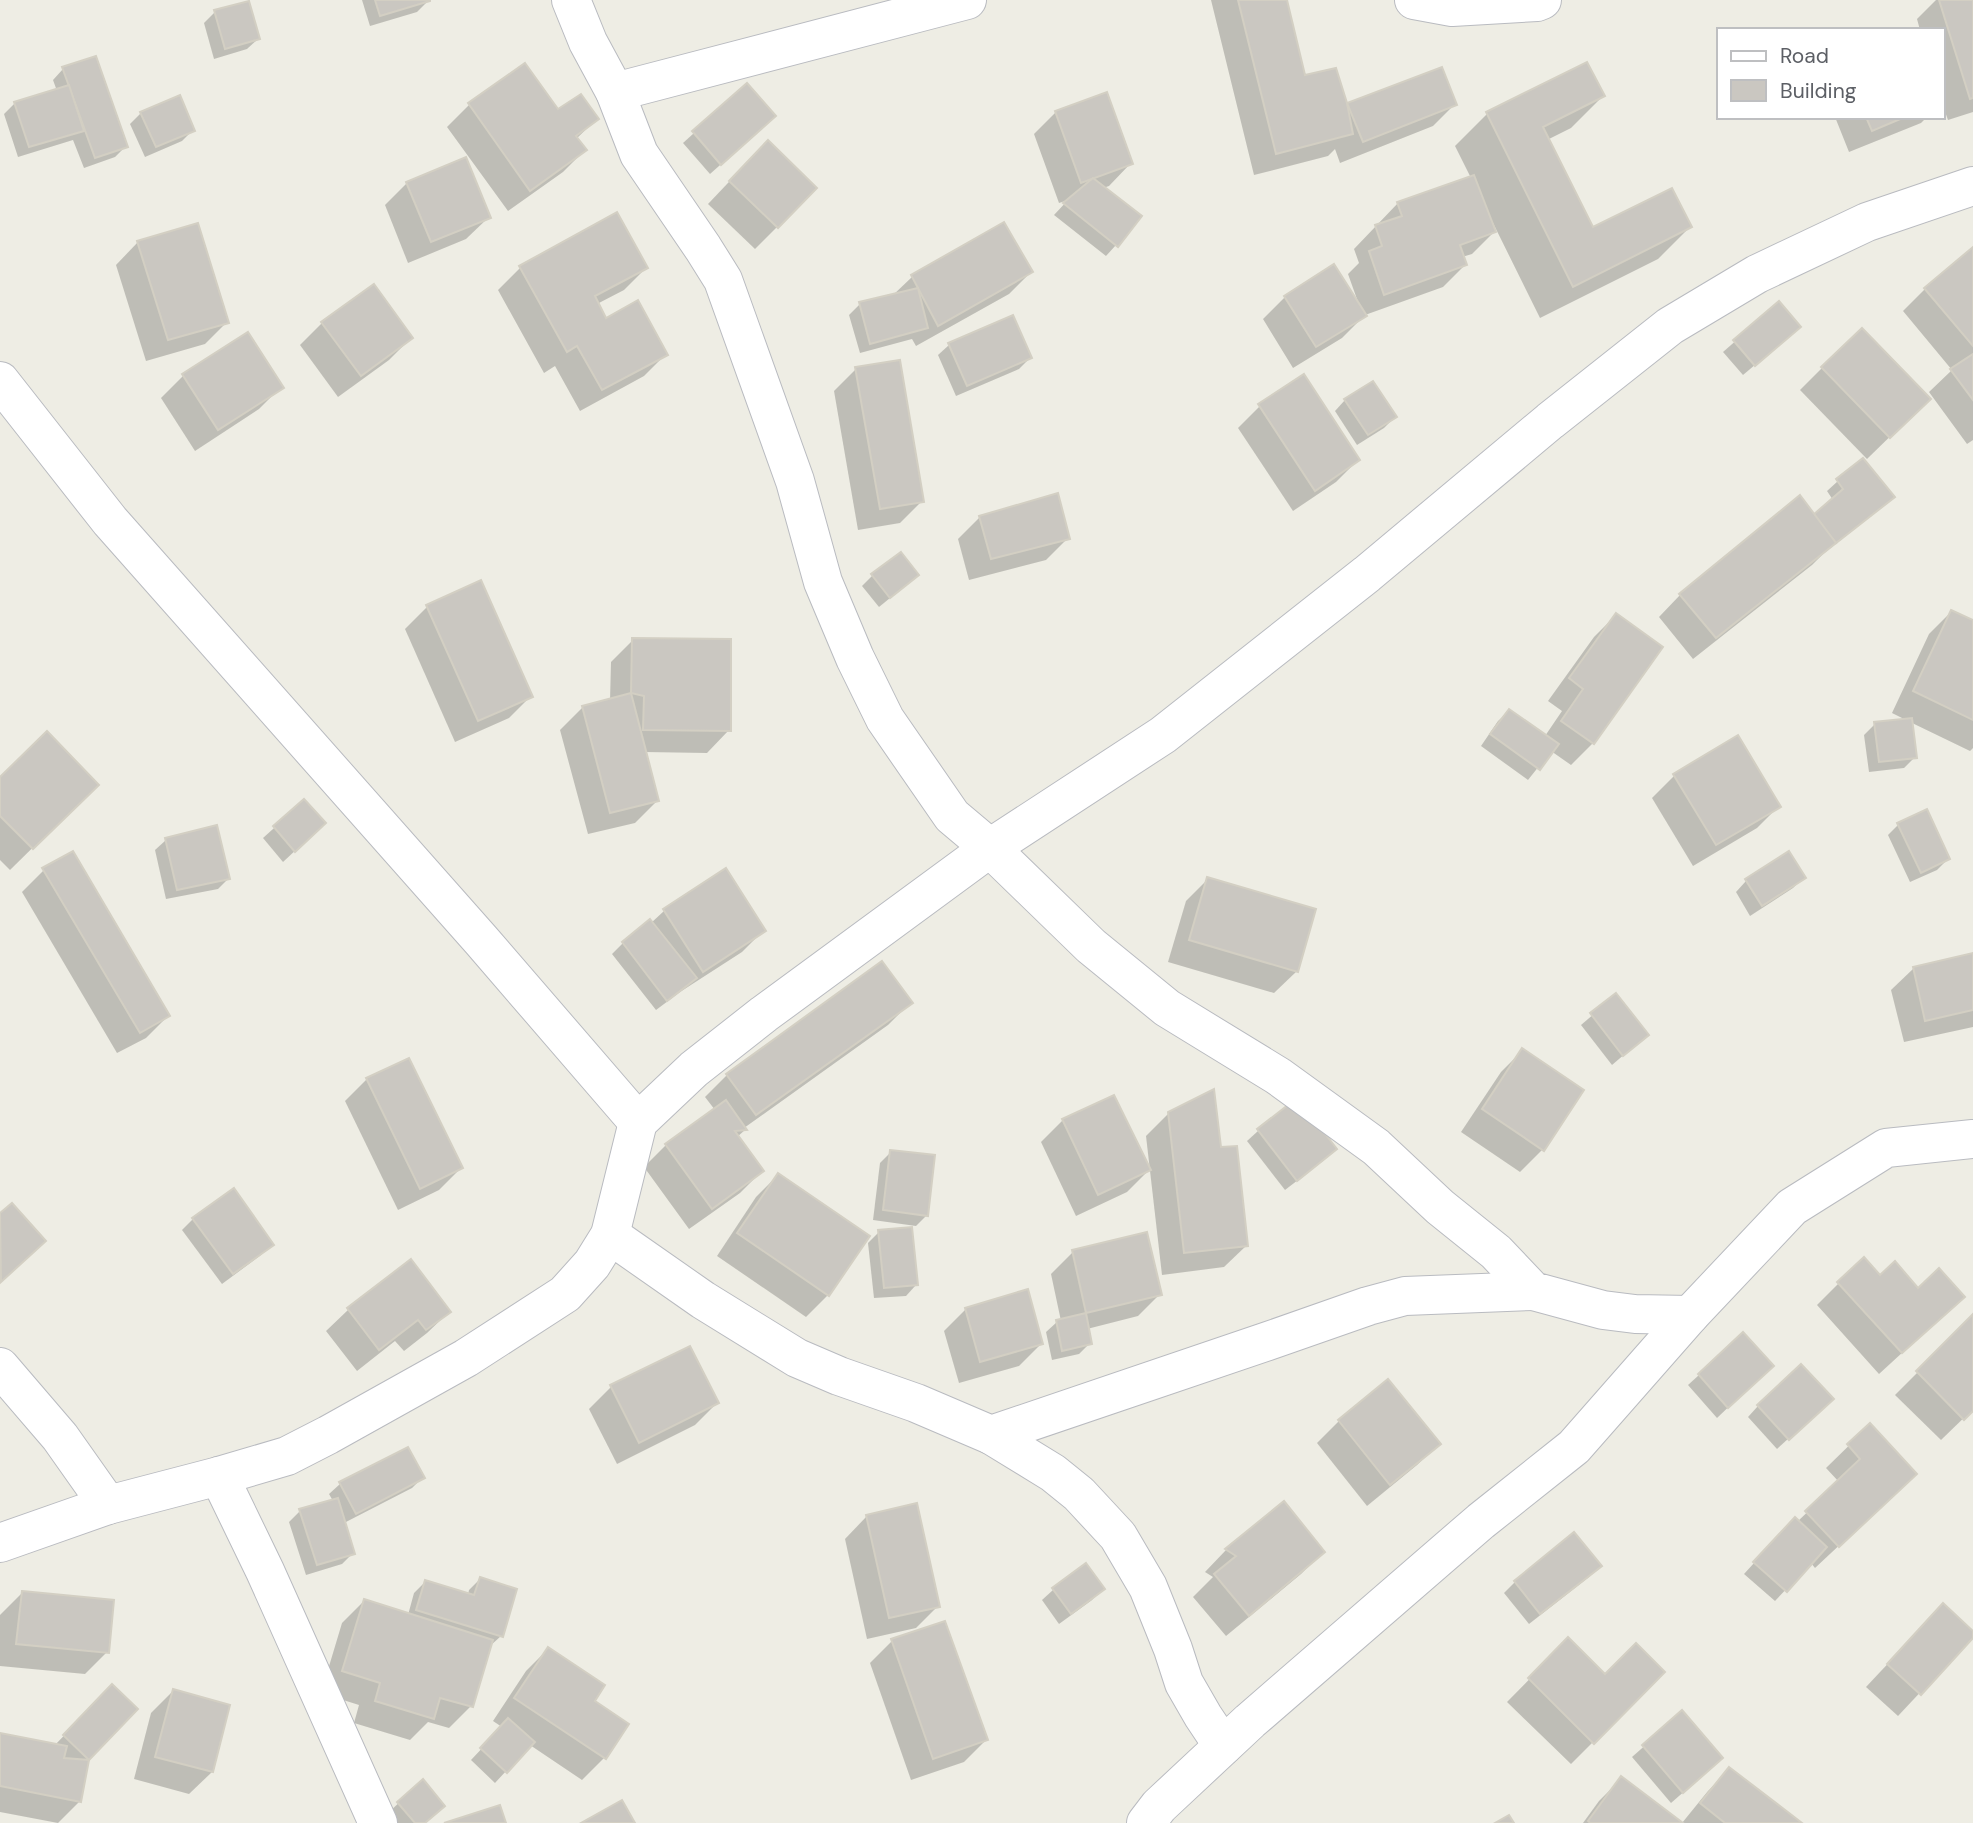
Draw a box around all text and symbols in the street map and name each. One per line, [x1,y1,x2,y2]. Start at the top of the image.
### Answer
legend [1717,28,1945,119]
text: Road [1780,42,1829,70]
text: Building [1780,77,1857,105]

